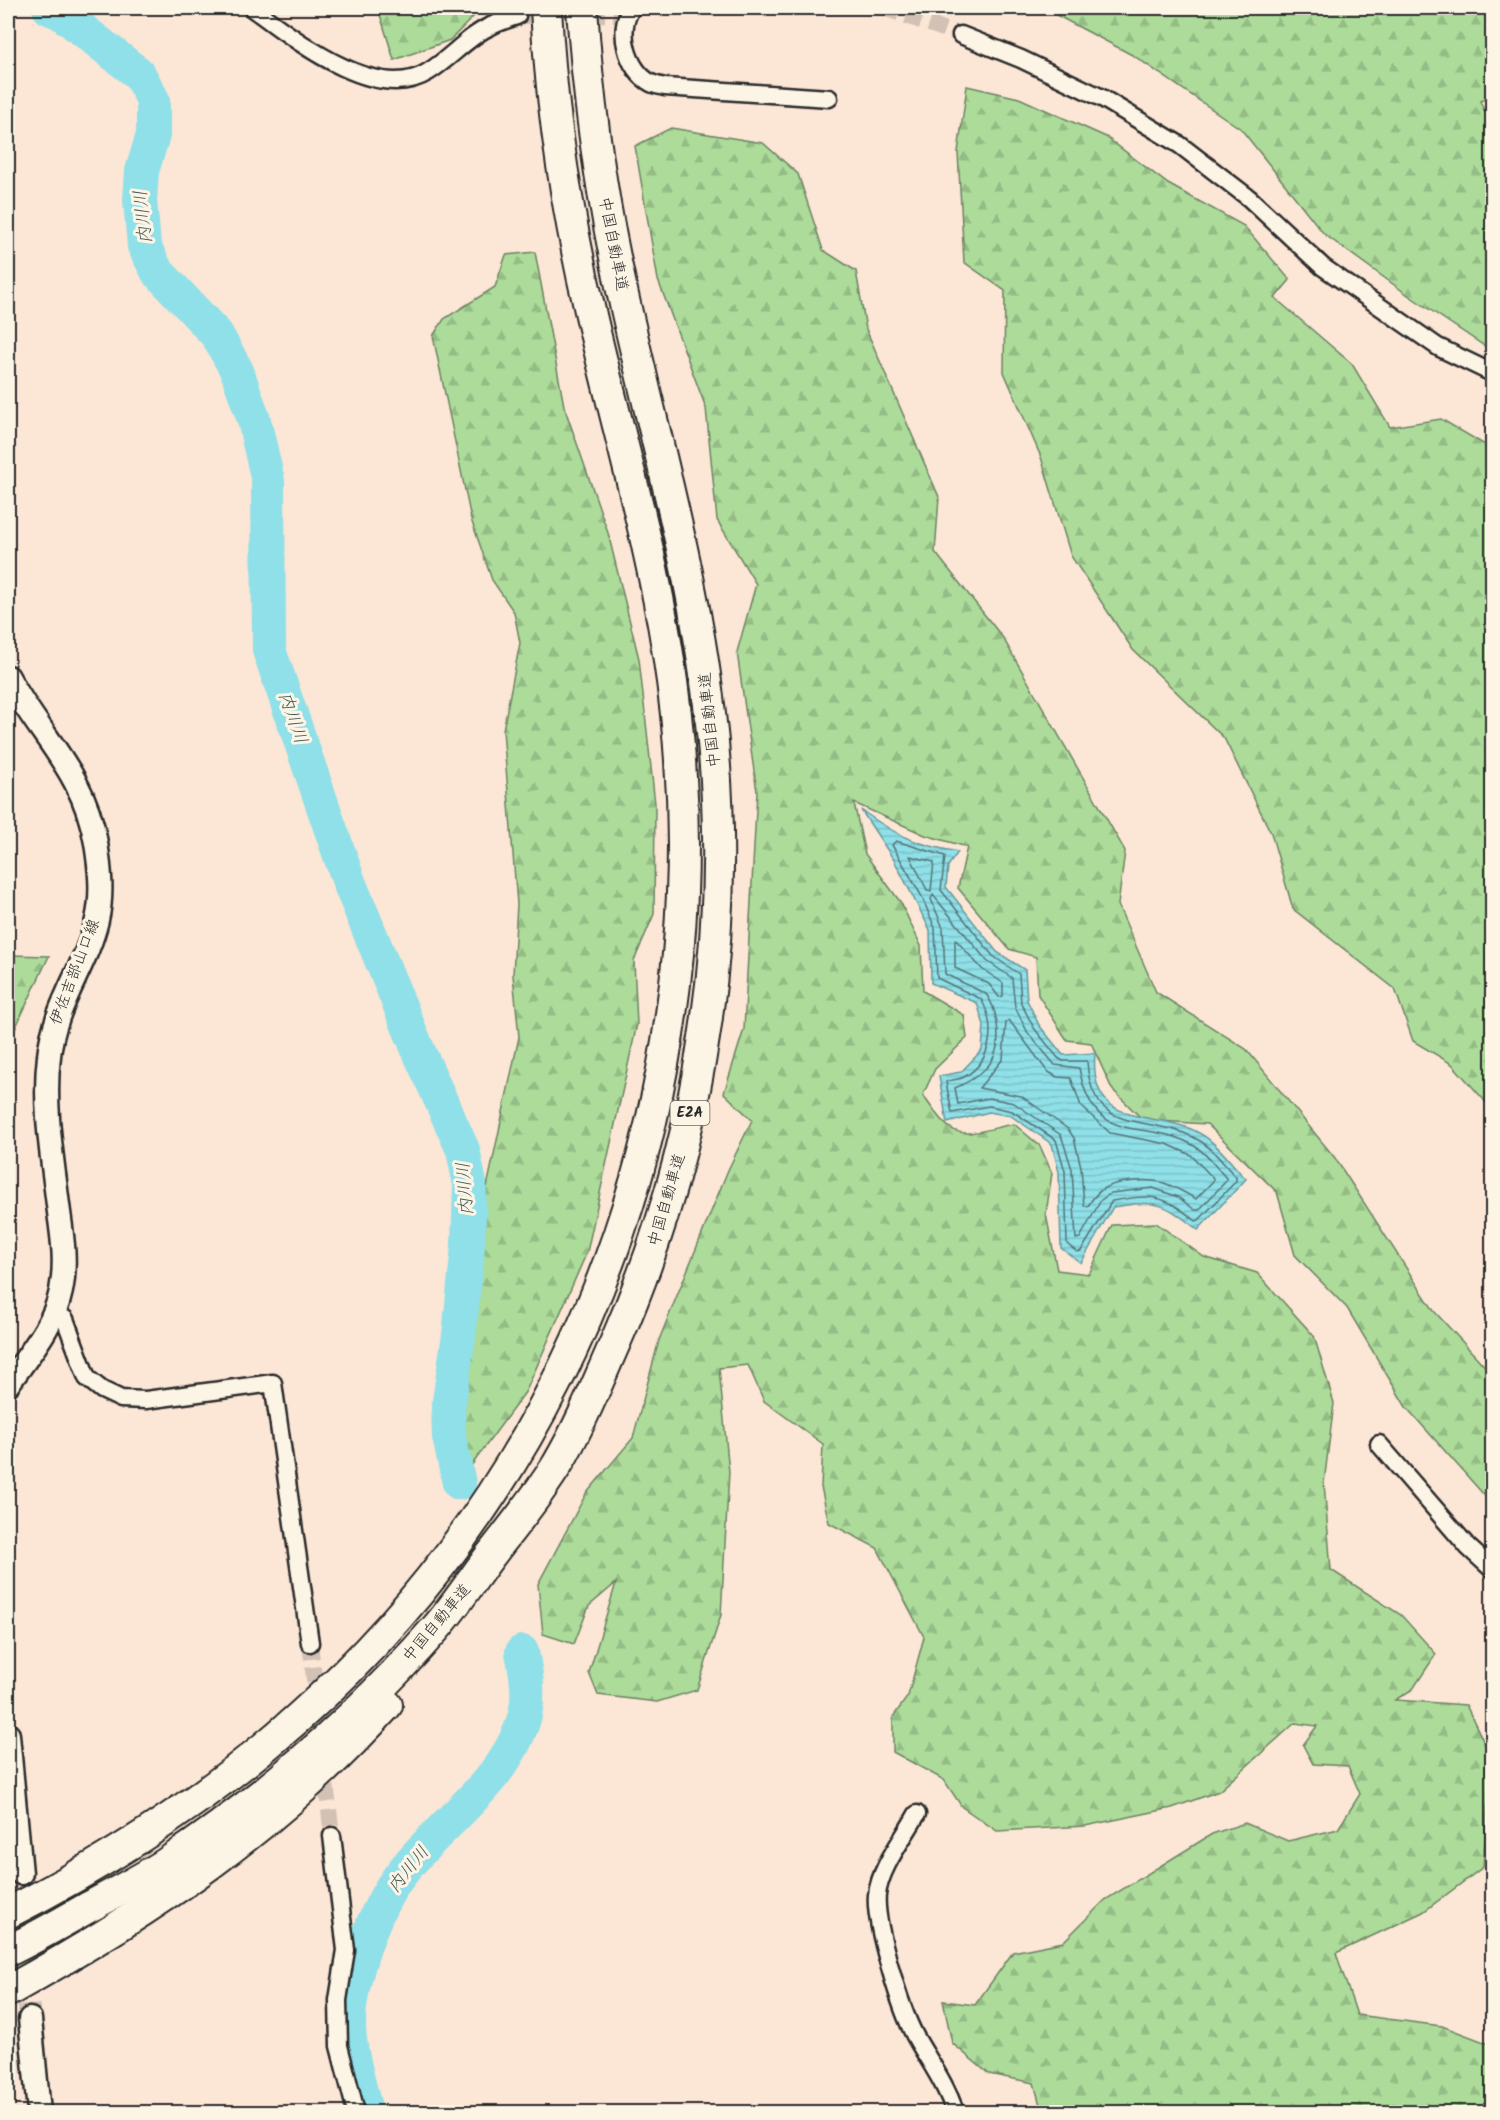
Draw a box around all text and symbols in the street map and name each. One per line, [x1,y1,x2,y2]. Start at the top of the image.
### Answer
water label: 内川川 [127,189,161,245]
street label: 中国自動車道 [592,194,634,294]
street label: 中国自動車道 [693,671,727,769]
water label: 内川川 [269,688,315,748]
street label: 伊佐吉部山口線 [43,915,107,1029]
road number: E2A [670,1101,710,1125]
street label: 中国自動車道 [642,1150,692,1250]
water label: 内川川 [450,1161,482,1217]
street label: 中国自動車道 [397,1578,477,1668]
water label: 内川川 [381,1840,437,1900]

